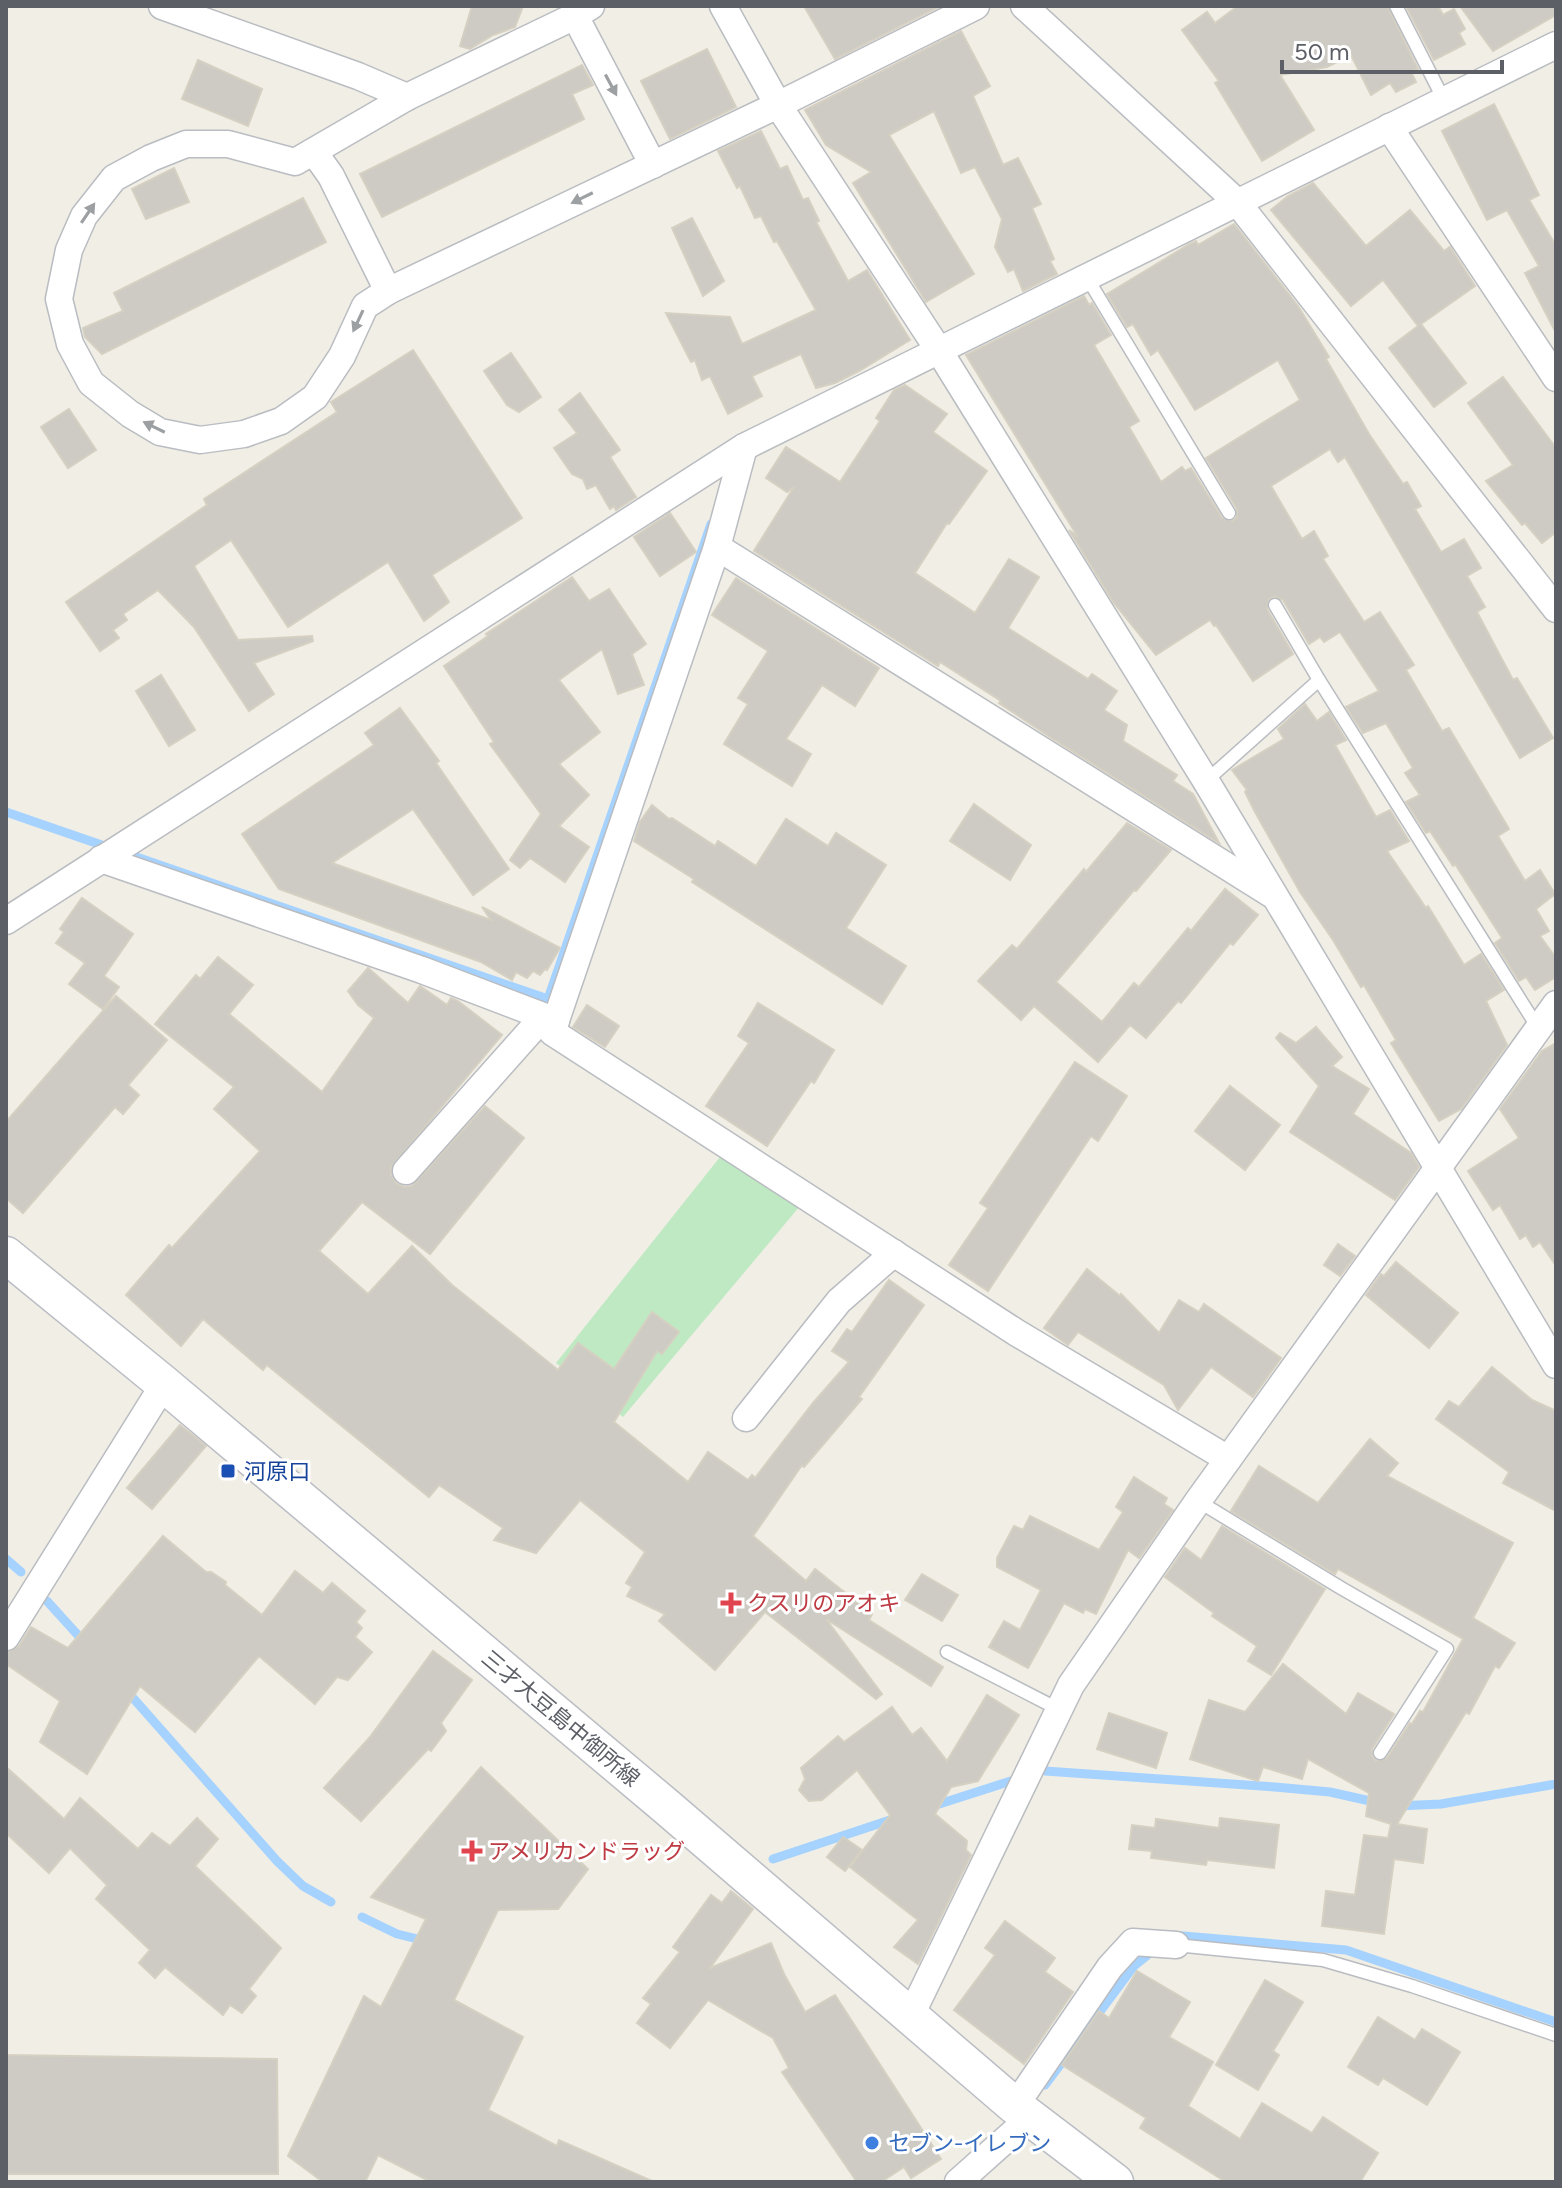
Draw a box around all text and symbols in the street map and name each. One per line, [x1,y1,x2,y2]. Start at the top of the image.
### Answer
scale bar [1282,24,1502,74]
text: 50 m [1294,37,1350,66]
one-way arrow [604,74,617,97]
one-way arrow [571,191,594,205]
one-way arrow [80,202,95,223]
one-way arrow [351,310,365,333]
one-way arrow [143,420,166,434]
place label: 河原口 [244,1458,310,1485]
marker: 河原口 [219,1462,237,1480]
place label: クスリのアオキ [747,1590,900,1617]
marker: クスリのアオキ [722,1594,740,1612]
street label: 三才大豆島中御所線 [476,1644,645,1792]
place label: アメリカンドラッグ [488,1838,685,1865]
marker: アメリカンドラッグ [463,1842,481,1860]
place label: セブン-イレブン [888,2130,1051,2157]
marker: セブン-イレブン [863,2134,881,2152]

